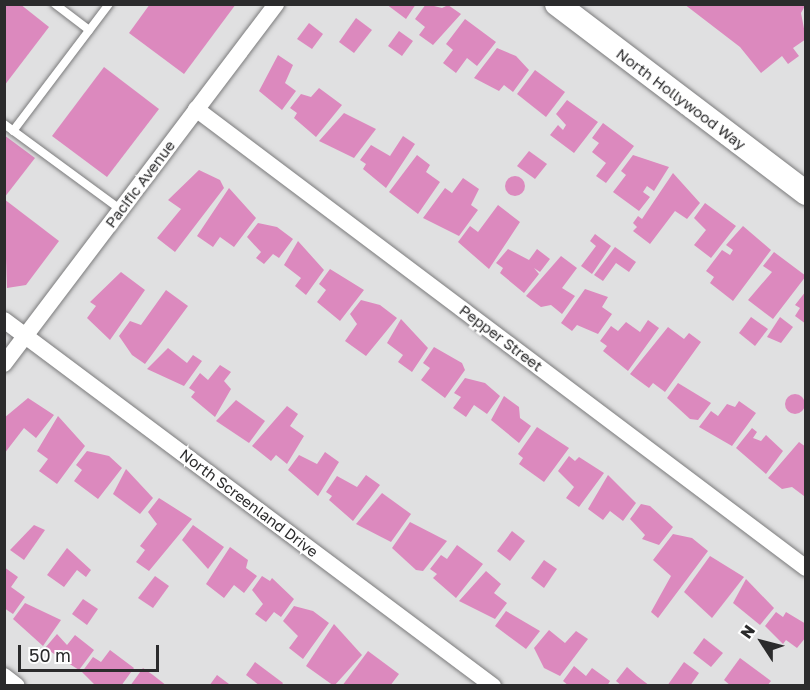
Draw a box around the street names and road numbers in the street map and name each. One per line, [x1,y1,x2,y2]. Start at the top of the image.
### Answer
street label: North Hollywood Way [613,44,749,154]
street label: Pacific Avenue [101,137,179,231]
street label: Pepper Street [456,301,546,375]
street label: North Screenland Drive [176,445,322,561]

